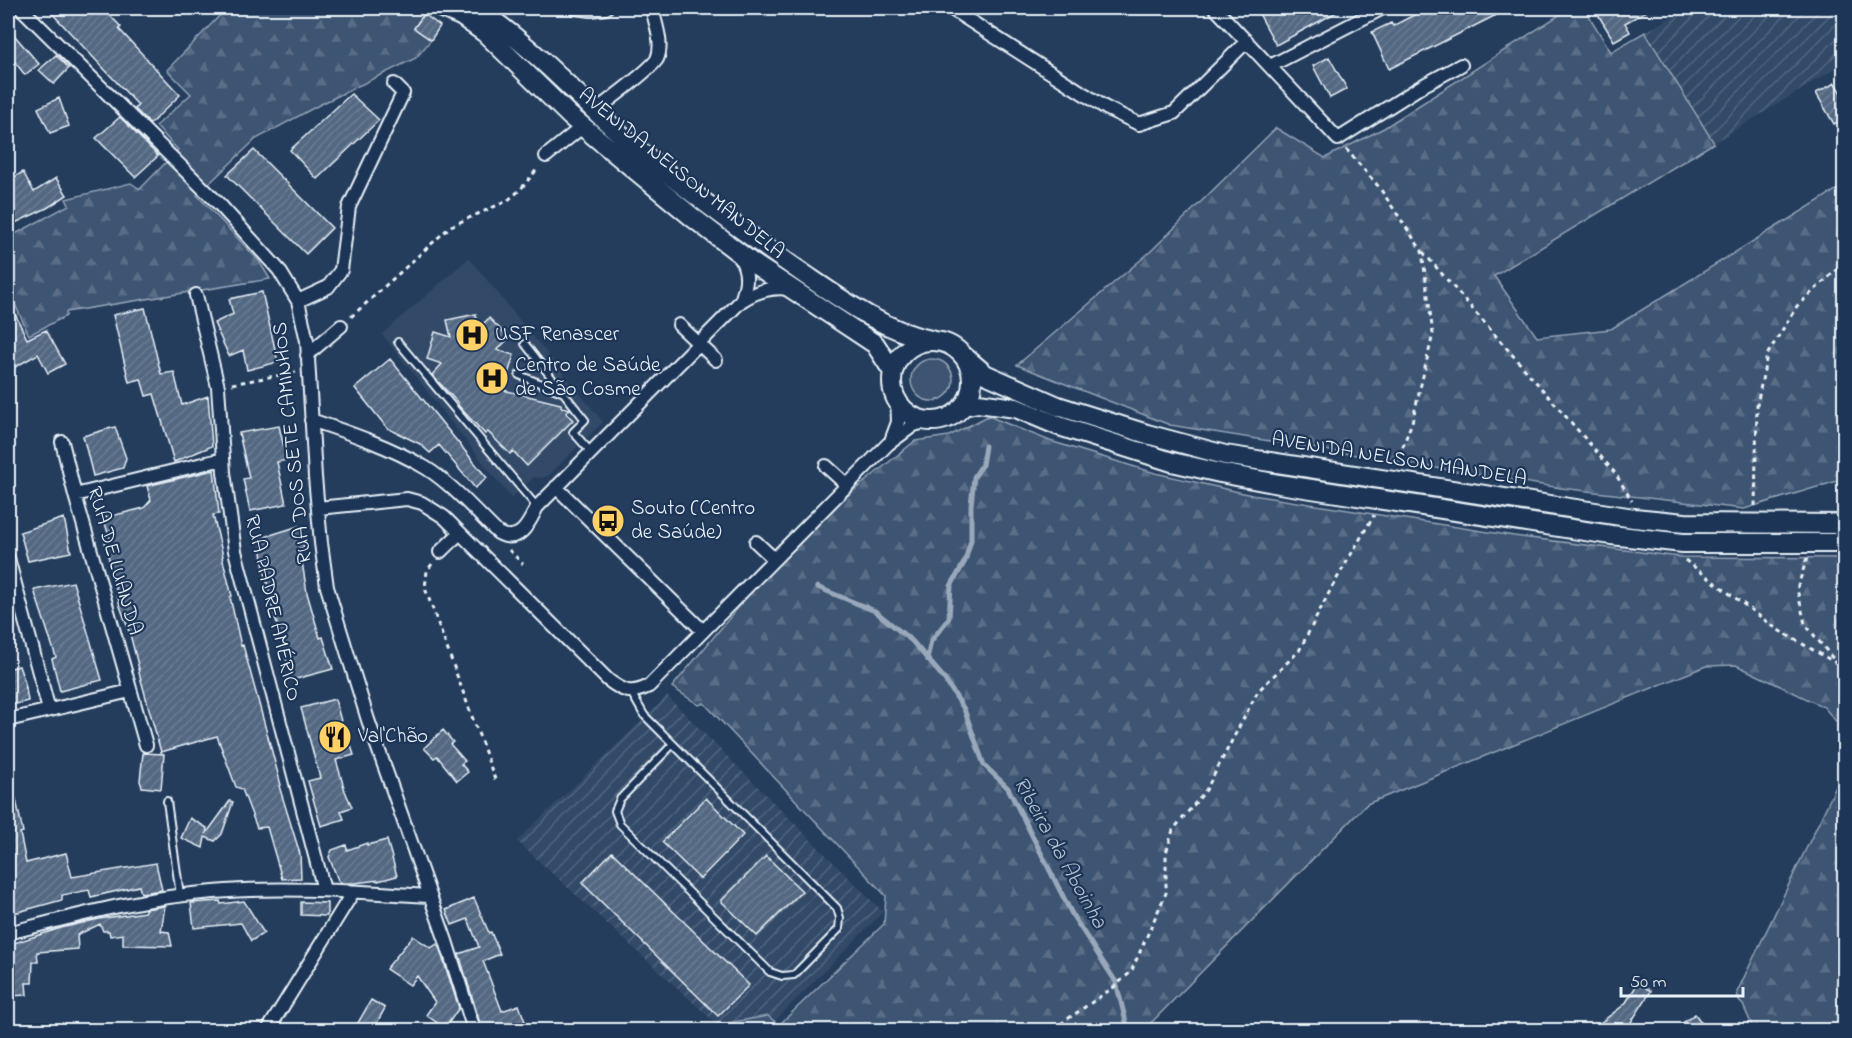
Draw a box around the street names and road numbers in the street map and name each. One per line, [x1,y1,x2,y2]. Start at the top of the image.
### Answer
street label: AVENIDA NELSON MANDELA [571,81,791,267]
street label: RUA DOS SETE CAMINHOS [265,321,321,565]
street label: AVENIDA NELSON MANDELA [1269,425,1529,495]
street label: RUA DE LUANDA [78,483,150,639]
street label: RUA PADRE AMÉRICO [236,512,308,704]

